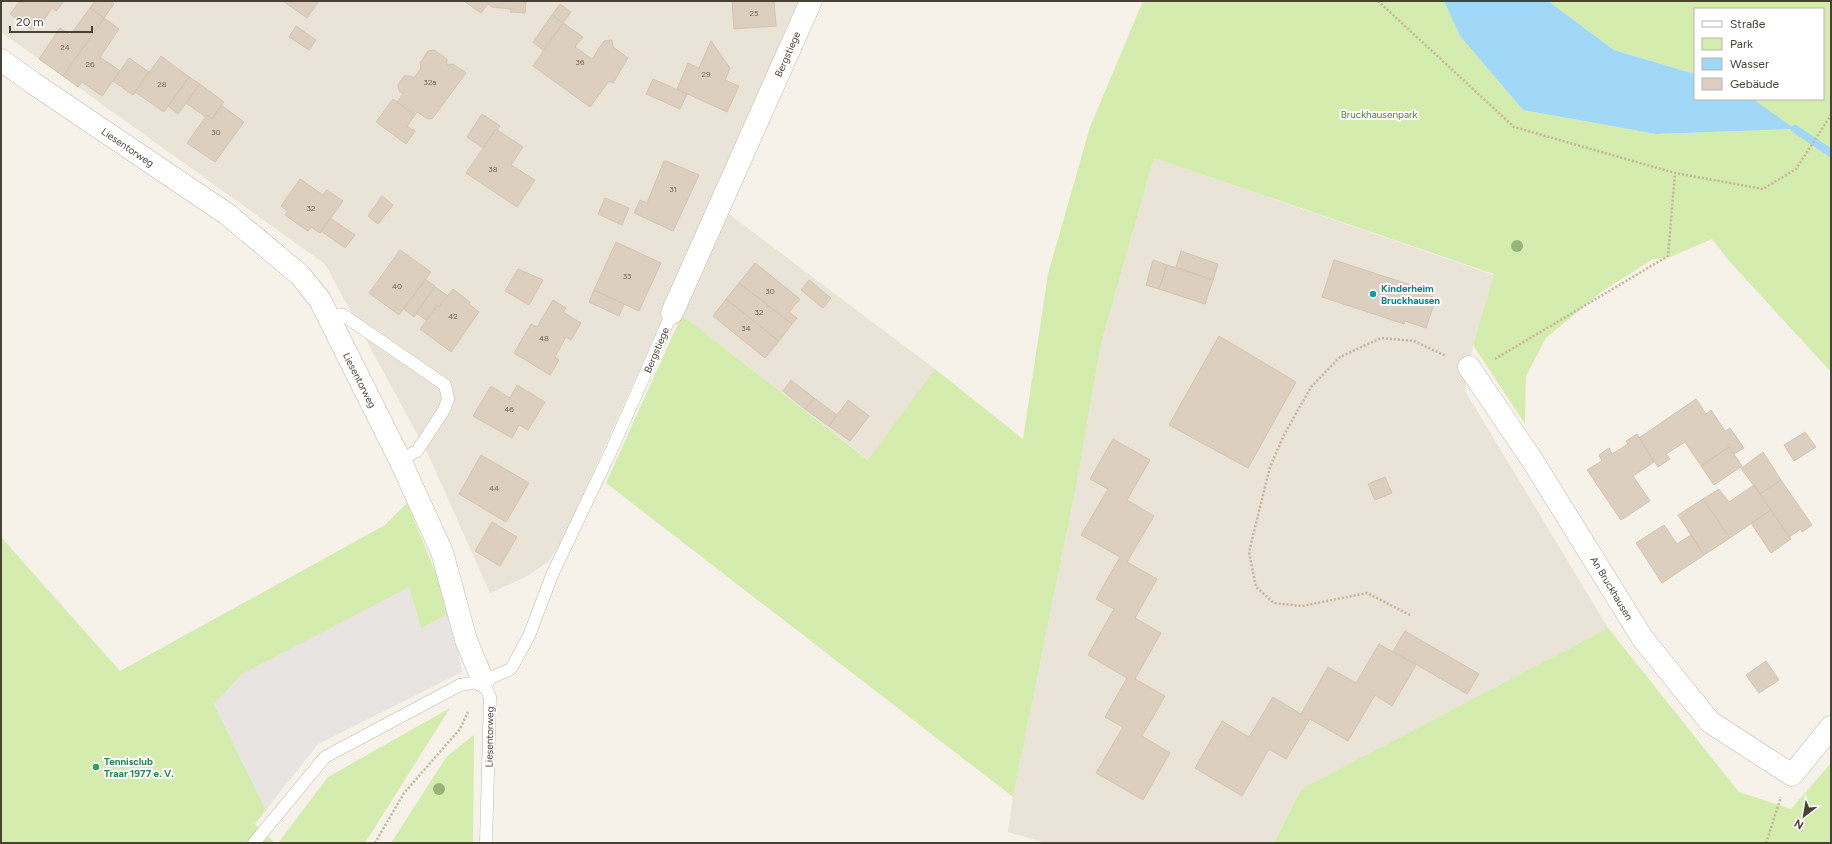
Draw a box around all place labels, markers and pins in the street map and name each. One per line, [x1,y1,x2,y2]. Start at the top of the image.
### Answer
place label: Kinderheim Bruckhausen [1381,282,1440,307]
marker: Kinderheim Bruckhausen [1368,289,1378,299]
place label: Tennisclub Traar 1977 e. V. [104,755,174,780]
marker: Tennisclub Traar 1977 e. V. [91,762,101,772]

